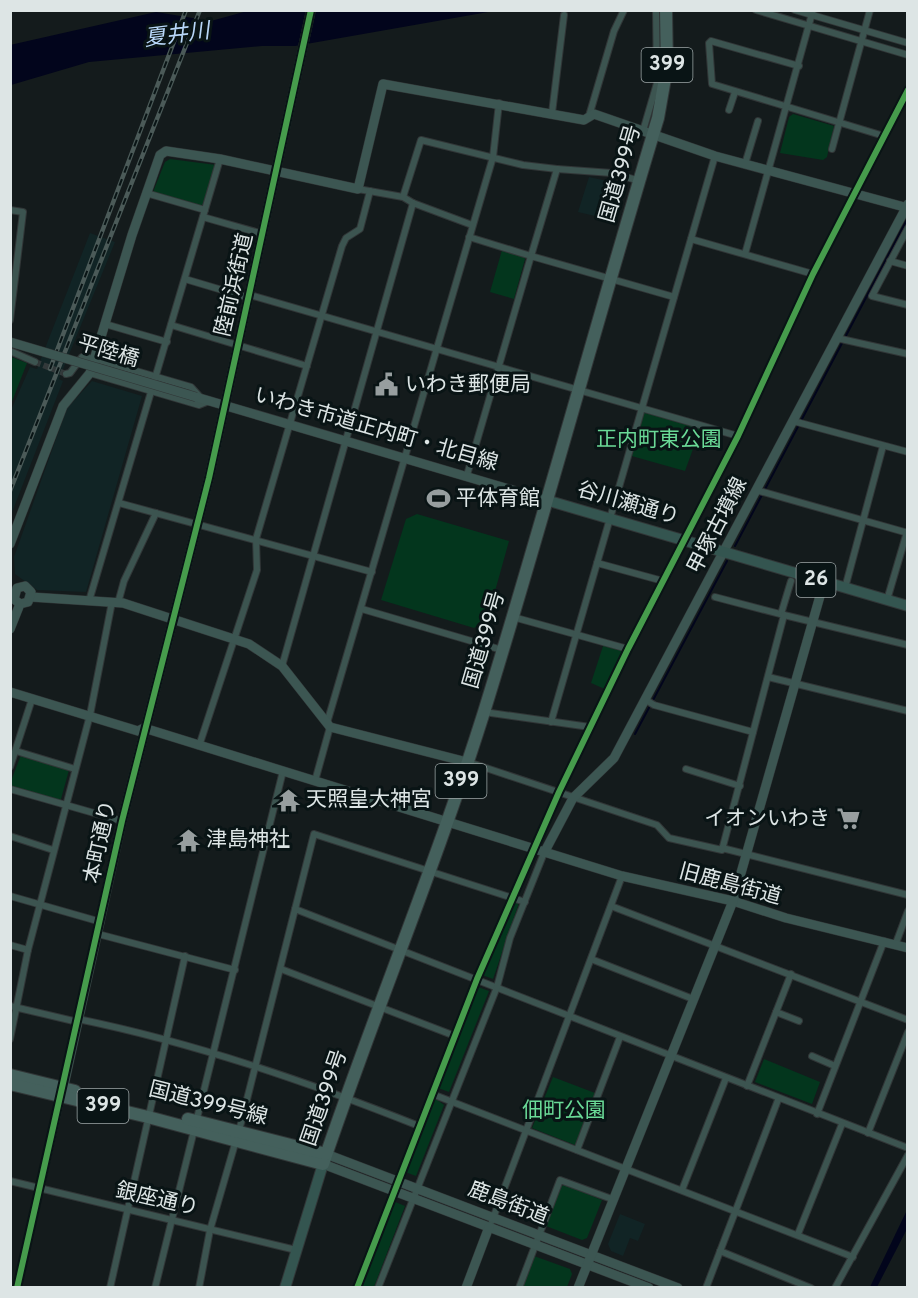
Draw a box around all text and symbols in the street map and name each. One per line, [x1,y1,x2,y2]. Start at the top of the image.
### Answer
water label: 夏井川 [143,18,213,53]
road number: 399 [642,48,692,82]
street label: 国道399号 [594,122,648,226]
street label: 陸前浜街道 [210,231,260,339]
street label: 平陸橋 [74,330,142,374]
public building icon: いわき郵便局 [374,372,400,398]
place label: いわき郵便局 [405,372,531,399]
street label: いわき市道正内町・北目線 [251,382,501,478]
park label: 正内町東公園 [596,427,722,454]
street label: 甲塚古墳線 [682,473,754,579]
street label: 谷川瀬通り [574,477,682,531]
sports icon: 平体育館 [425,486,451,512]
place label: 平体育館 [456,486,540,513]
road number: 26 [796,563,836,597]
street label: 国道399号 [458,588,512,692]
road number: 399 [436,764,486,798]
temple icon: 天照皇大神宮 [275,787,301,813]
place label: 天照皇大神宮 [306,787,432,814]
street label: 本町通り [79,798,123,886]
place label: イオンいわき [704,806,830,833]
supermarket icon: イオンいわき [835,806,861,832]
temple icon: 津島神社 [175,827,201,853]
place label: 津島神社 [206,827,290,854]
street label: 旧鹿島街道 [676,858,784,912]
street label: 国道399号 [296,1046,354,1150]
street label: 国道399号線 [146,1076,270,1132]
road number: 399 [78,1089,128,1123]
park label: 佃町公園 [522,1098,606,1125]
street label: 鹿島街道 [464,1176,552,1232]
street label: 銀座通り [113,1177,201,1223]

